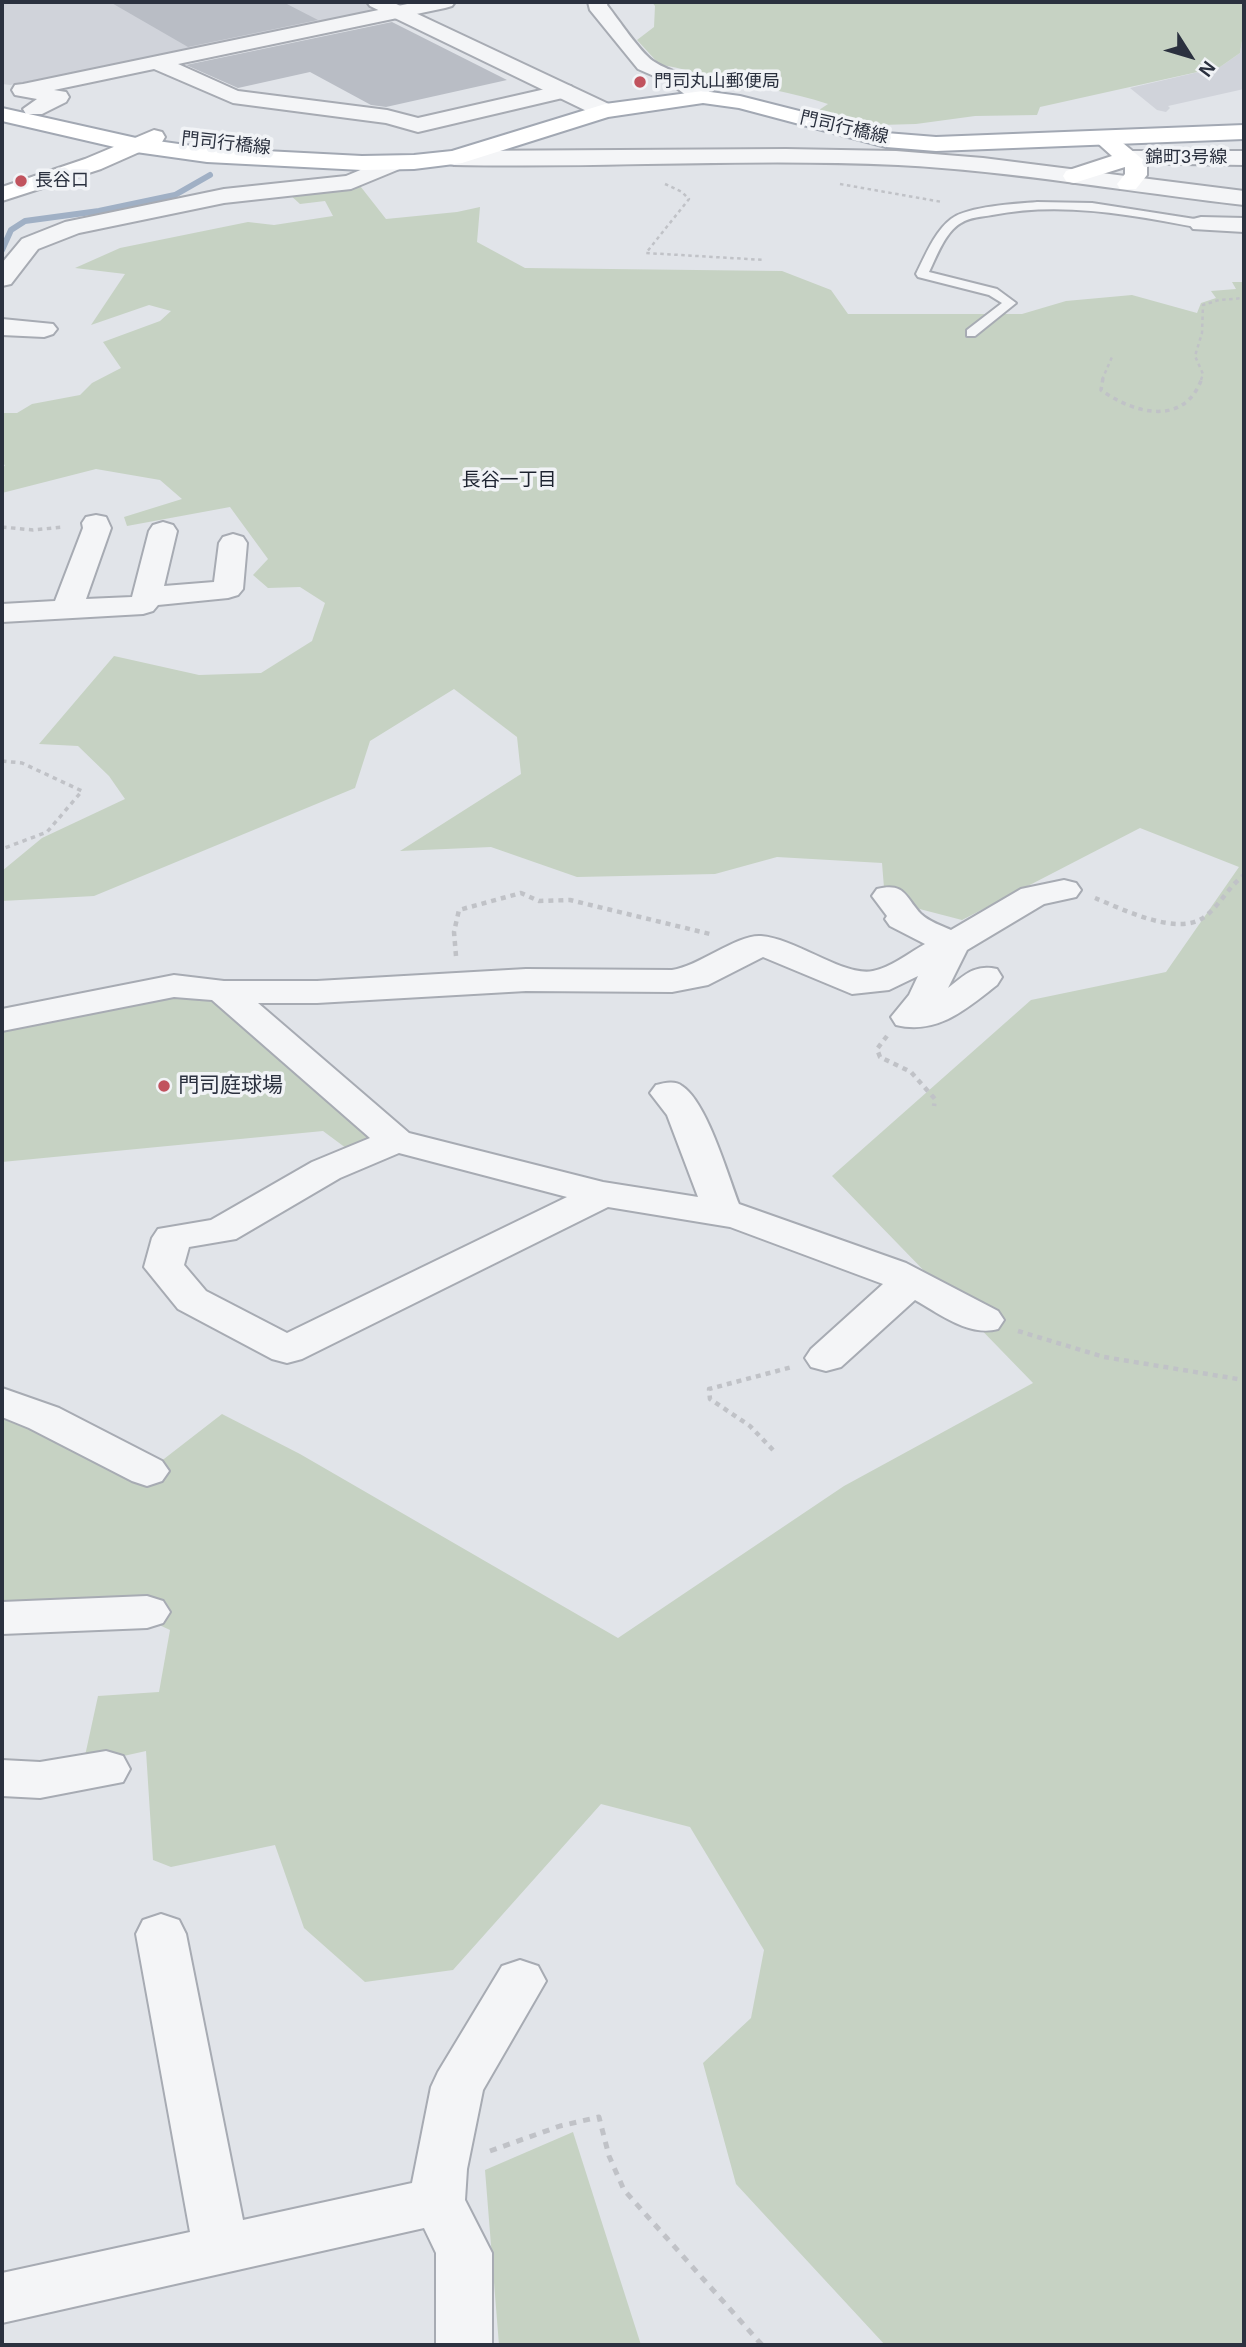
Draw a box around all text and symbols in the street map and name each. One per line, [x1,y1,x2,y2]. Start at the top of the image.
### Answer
north arrow [1155,21,1225,91]
text: N [1195,57,1220,81]
place label: 門司丸山郵便局 [654,71,780,93]
marker: 門司丸山郵便局 [632,74,648,90]
street label: 門司行橋線 [798,107,890,149]
street label: 門司行橋線 [180,129,272,159]
street label: 錦町3号線 [1145,147,1227,169]
place label: 長谷口 [35,170,89,192]
marker: 長谷口 [13,173,29,189]
district label: 長谷一丁目 [462,470,556,492]
place label: 門司庭球場 [178,1073,283,1099]
marker: 門司庭球場 [156,1078,172,1094]

